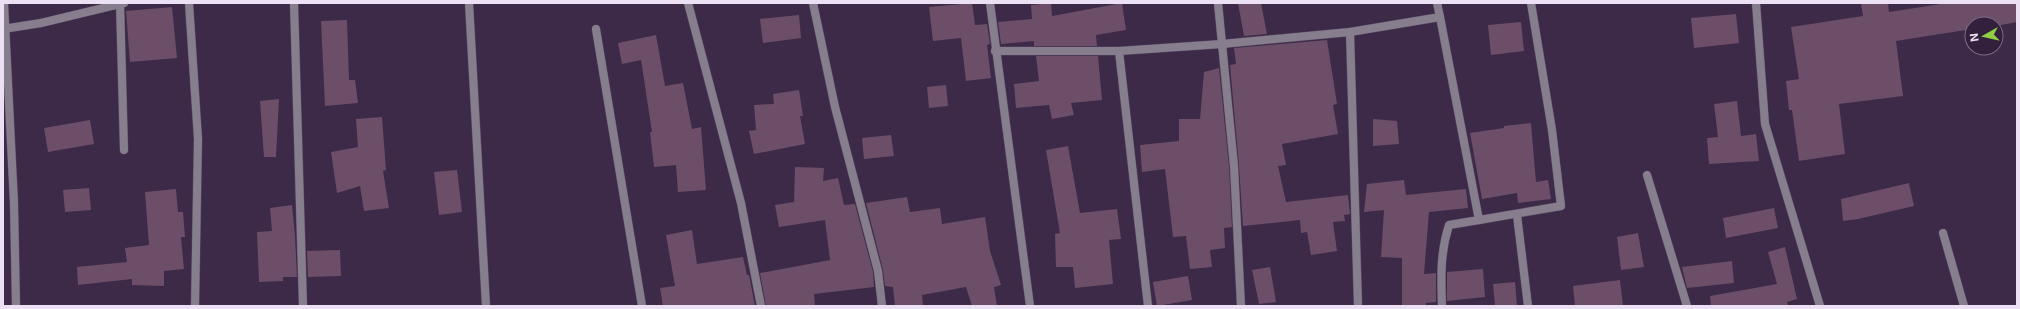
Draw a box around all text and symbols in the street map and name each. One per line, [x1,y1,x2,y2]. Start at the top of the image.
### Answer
north arrow [1964,16,2004,56]
text: N [1967,32,1982,43]

